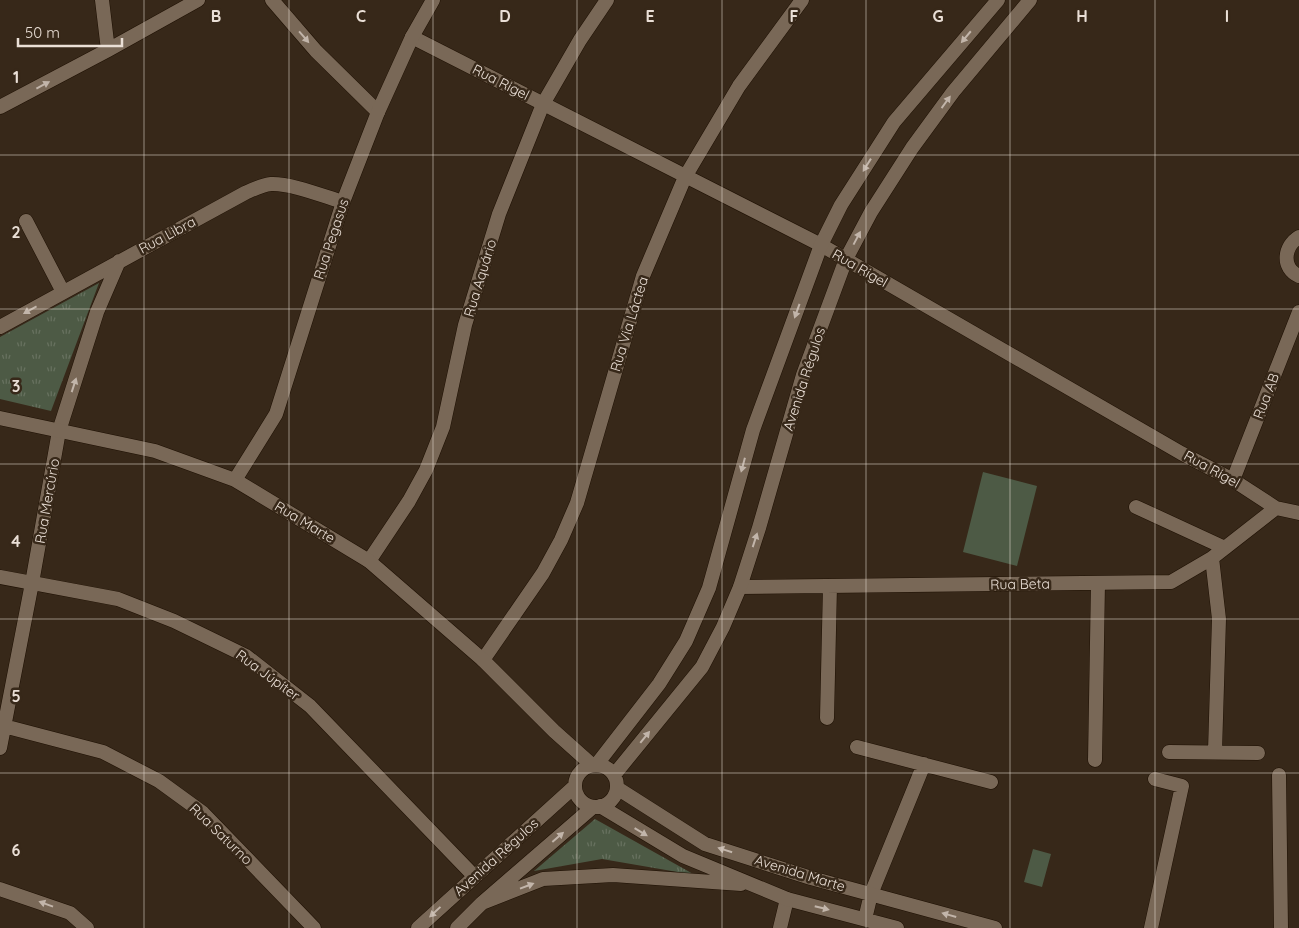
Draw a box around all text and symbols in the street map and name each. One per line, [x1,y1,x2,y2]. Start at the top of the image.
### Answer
text: B [211,6,221,26]
text: C [356,6,366,26]
text: D [499,6,511,26]
text: E [645,6,655,26]
text: F [790,6,799,26]
text: G [932,6,944,26]
text: H [1076,6,1088,26]
text: I [1225,6,1229,26]
scale bar [18,15,121,47]
text: 50 m [25,23,60,42]
one-way arrow [960,30,971,43]
one-way arrow [298,31,309,44]
street label: Rua Rigel [470,60,532,104]
text: 1 [13,67,19,87]
one-way arrow [36,80,50,89]
one-way arrow [940,95,950,108]
one-way arrow [862,159,871,172]
street label: Rua Pegasus [309,196,353,282]
street label: Rua Libra [135,212,199,258]
text: 2 [11,222,21,242]
one-way arrow [853,230,861,245]
street label: Rua Aquário [460,237,500,319]
street label: Rua Rigel [829,245,891,291]
street label: Rua Via Láctea [606,274,652,374]
one-way arrow [793,304,801,319]
one-way arrow [23,306,38,314]
street label: Avenida Régulos [779,325,829,433]
street label: Rua AB [1249,371,1283,421]
text: 3 [12,376,20,396]
one-way arrow [71,377,78,392]
street label: Rua Rigel [1181,446,1243,492]
street label: Rua Mercúrio [31,457,63,545]
one-way arrow [739,457,747,472]
street label: Rua Marte [271,497,339,547]
text: 4 [11,531,21,551]
one-way arrow [752,533,759,548]
street label: Rua Beta [990,574,1050,594]
street label: Rua Júpiter [232,646,304,705]
text: 5 [11,686,21,706]
one-way arrow [640,731,651,744]
street label: Rua Saturno [186,800,256,868]
street label: Avenida Régulos [450,814,542,900]
one-way arrow [635,827,648,836]
one-way arrow [552,831,564,843]
text: 6 [12,840,21,860]
one-way arrow [718,846,733,854]
street label: Avenida Marte [753,851,848,895]
one-way arrow [520,882,535,889]
one-way arrow [38,900,53,907]
one-way arrow [815,904,830,912]
one-way arrow [429,906,441,918]
one-way arrow [941,910,956,918]

